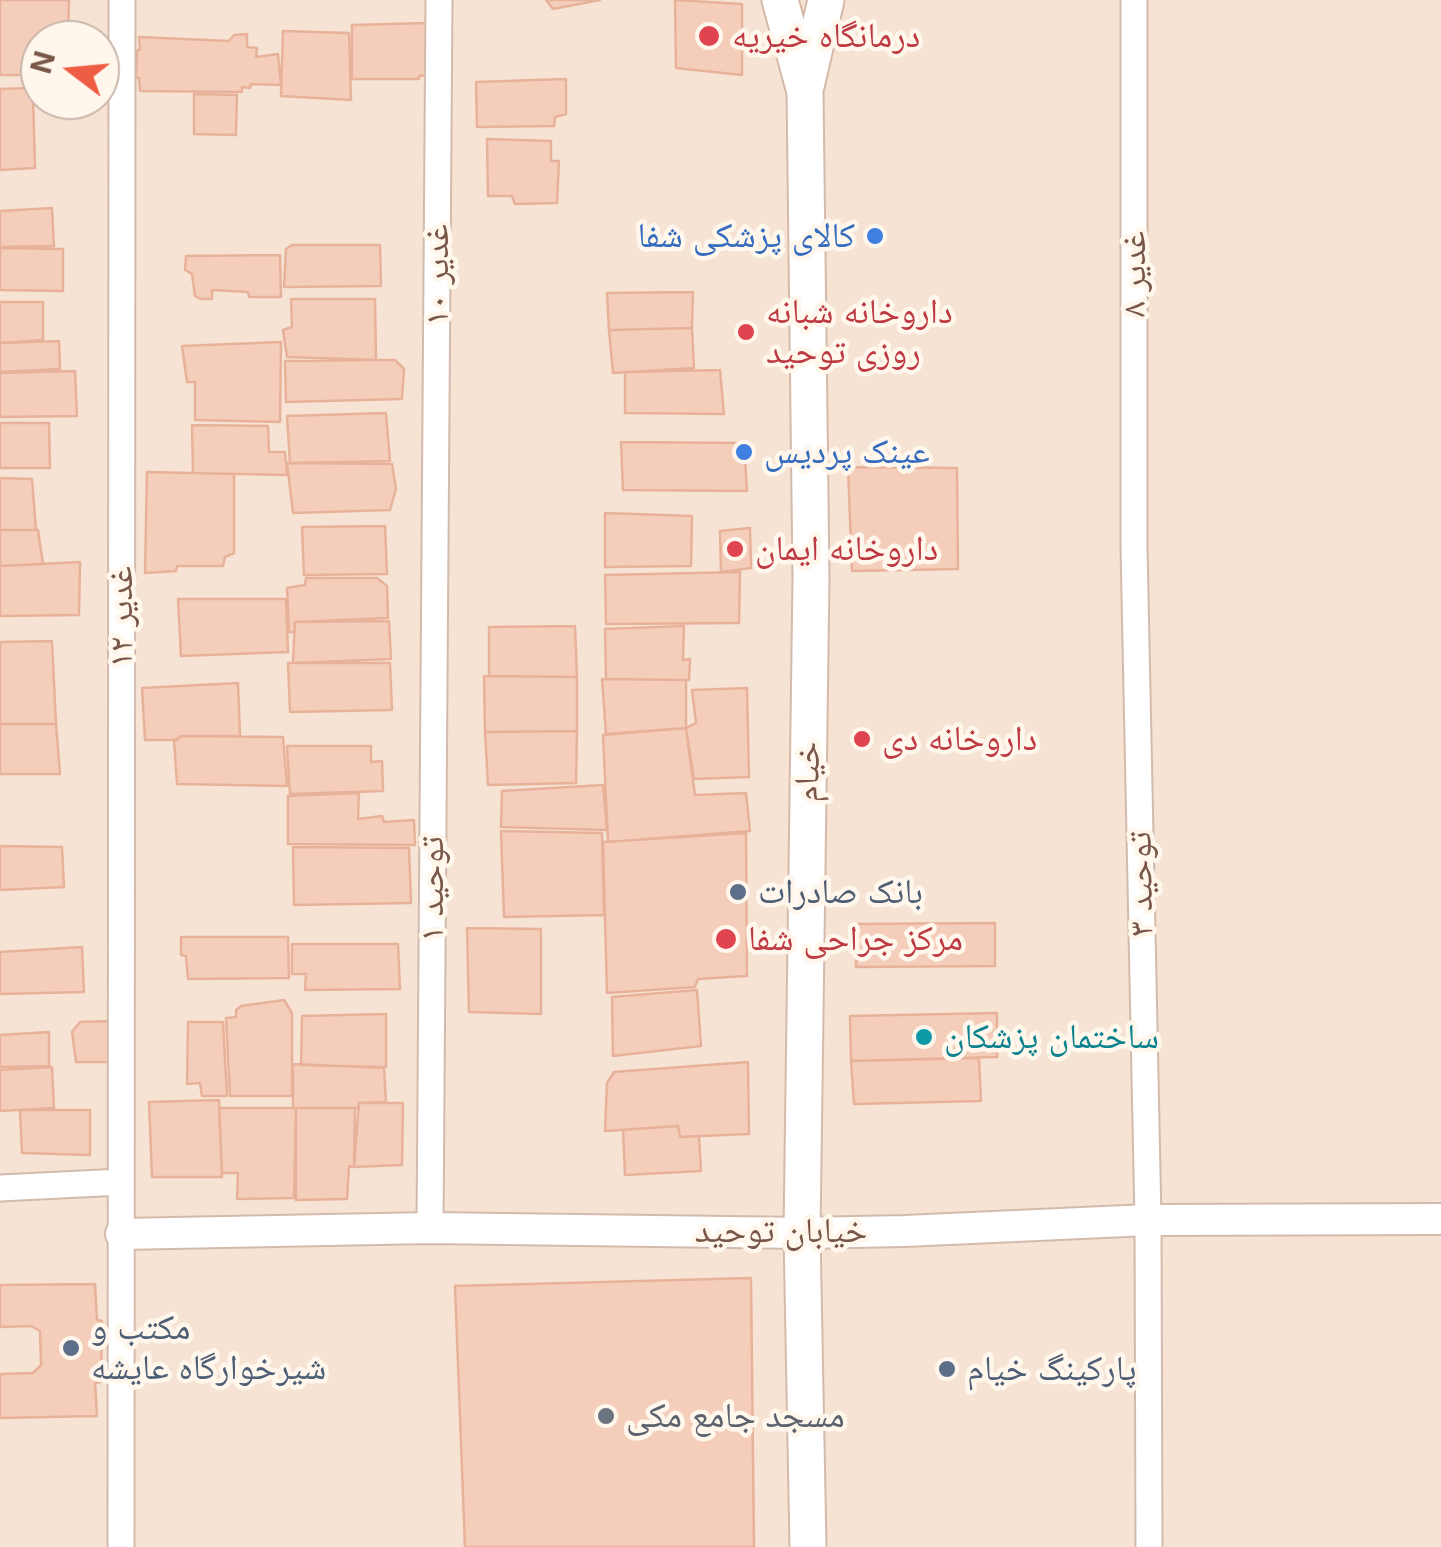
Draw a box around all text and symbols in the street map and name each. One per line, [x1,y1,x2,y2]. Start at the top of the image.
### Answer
place label: درمانگاه خیریه [732,15,920,57]
north arrow [20,20,120,120]
marker: درمانگاه خیریه [696,23,722,49]
text: N [24,47,62,77]
place label: کالای پزشکی شفا [637,215,855,257]
street label: غدیر ۱۰ [416,224,458,326]
marker: کالای پزشکی شفا [864,225,886,247]
street label: غدیر ۸ [1113,231,1155,317]
place label: داروخانه شبانه روزی توحید [766,291,953,373]
marker: داروخانه شبانه روزی توحید [735,321,757,343]
place label: عینک پردیس [764,431,930,473]
marker: عینک پردیس [733,441,755,463]
place label: داروخانه ایمان [755,528,938,570]
marker: داروخانه ایمان [724,538,746,560]
street label: غدیر ۱۲ [100,566,142,668]
place label: داروخانه دی [882,718,1037,760]
marker: داروخانه دی [851,728,873,750]
street label: خیام [786,741,830,803]
street label: توحید ۳ [1119,831,1163,937]
street label: توحید ۱ [411,836,453,942]
place label: بانک صادرات [758,871,923,913]
marker: بانک صادرات [727,881,749,903]
place label: مرکز جراحی شفا [748,918,963,960]
marker: مرکز جراحی شفا [713,926,739,952]
place label: ساختمان پزشکان [944,1016,1159,1058]
marker: ساختمان پزشکان [913,1026,935,1048]
street label: خیابان توحید [695,1210,867,1252]
place label: مکتب و شیرخوارگاه عایشه [91,1307,326,1389]
marker: مکتب و شیرخوارگاه عایشه [60,1337,82,1359]
place label: پارکینگ خیام [967,1348,1137,1390]
marker: پارکینگ خیام [936,1358,958,1380]
place label: مسجد جامع مکی [626,1395,845,1437]
marker: مسجد جامع مکی [595,1405,617,1427]

